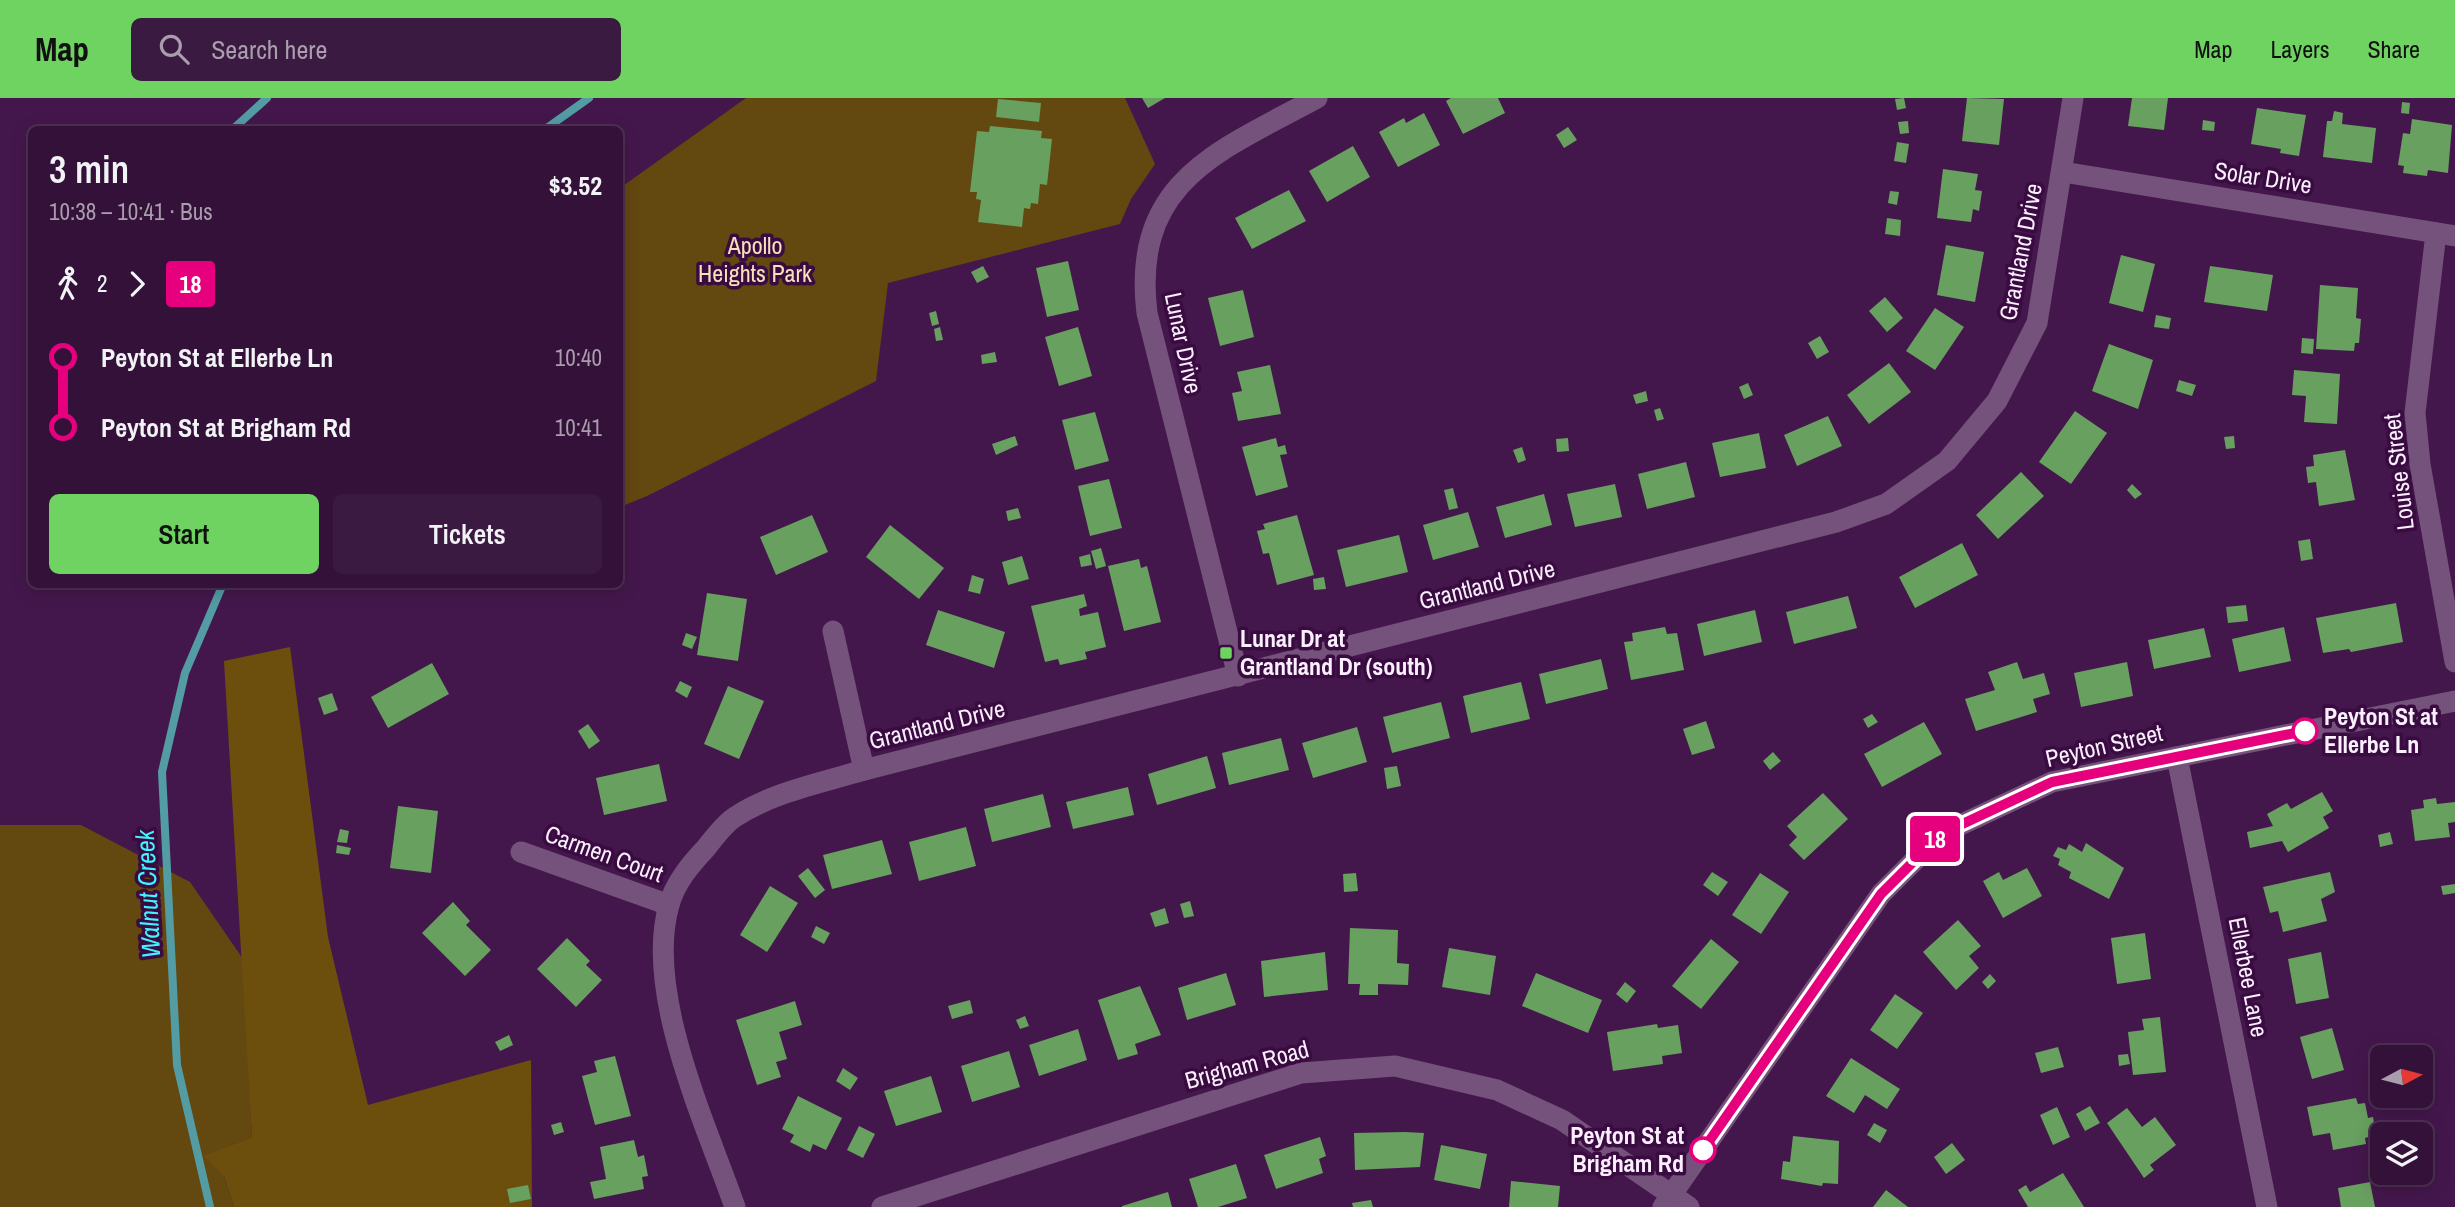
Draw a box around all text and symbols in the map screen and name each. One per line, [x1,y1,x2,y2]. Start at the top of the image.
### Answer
search box [131,18,621,81]
text: Map [35,27,89,71]
icon: search [155,30,193,68]
text: Search here [211,32,327,67]
text: Map [2194,33,2232,65]
text: Layers [2270,33,2329,65]
text: Share [2367,33,2420,65]
text: 3 min [49,144,129,195]
street label: Solar Drive [2212,154,2314,201]
text: $3.52 [549,168,602,203]
street label: Grantland Drive [1991,181,2049,323]
text: 10:38 – 10:41 · Bus [49,196,213,227]
park label: Apollo Heights Park [698,229,812,289]
icon: walk [49,265,87,303]
icon: forward [118,265,156,303]
text: 2 [97,268,108,299]
text: 18 [180,268,201,300]
street label: Lunar Drive [1158,289,1210,396]
text: Peyton St at Ellerbe Ln [101,340,333,375]
text: 10:40 [555,342,602,373]
text: Peyton St at Brigham Rd [101,410,351,445]
text: 10:41 [555,412,602,443]
street label: Louise Street [2375,412,2421,532]
button: Start [49,494,319,574]
button: Tickets [333,494,602,574]
street label: Grantland Drive [1415,552,1558,616]
place label: Lunar Dr at Grantland Dr (south) [1240,622,1432,682]
marker: Lunar Dr at Grantland Dr (south) [1218,645,1234,661]
street label: Grantland Drive [865,692,1008,756]
place label: Peyton St at Ellerbe Ln [2324,700,2438,760]
street label: Peyton Street [2042,716,2166,774]
marker: Peyton St at Ellerbe Ln [2292,718,2318,744]
line badge: 18 [1904,816,1966,862]
street label: Carmen Court [541,817,668,889]
text: 18 [1924,823,1946,855]
water label: Walnut Creek [127,828,168,959]
street label: Ellerbee Lane [2222,914,2276,1039]
street label: Brigham Road [1181,1032,1312,1096]
north arrow [2370,1045,2432,1108]
map controls [2370,1045,2433,1185]
place label: Peyton St at Brigham Rd [1570,1119,1684,1179]
button: layers [2370,1122,2433,1185]
marker: Peyton St at Brigham Rd [1690,1137,1716,1163]

